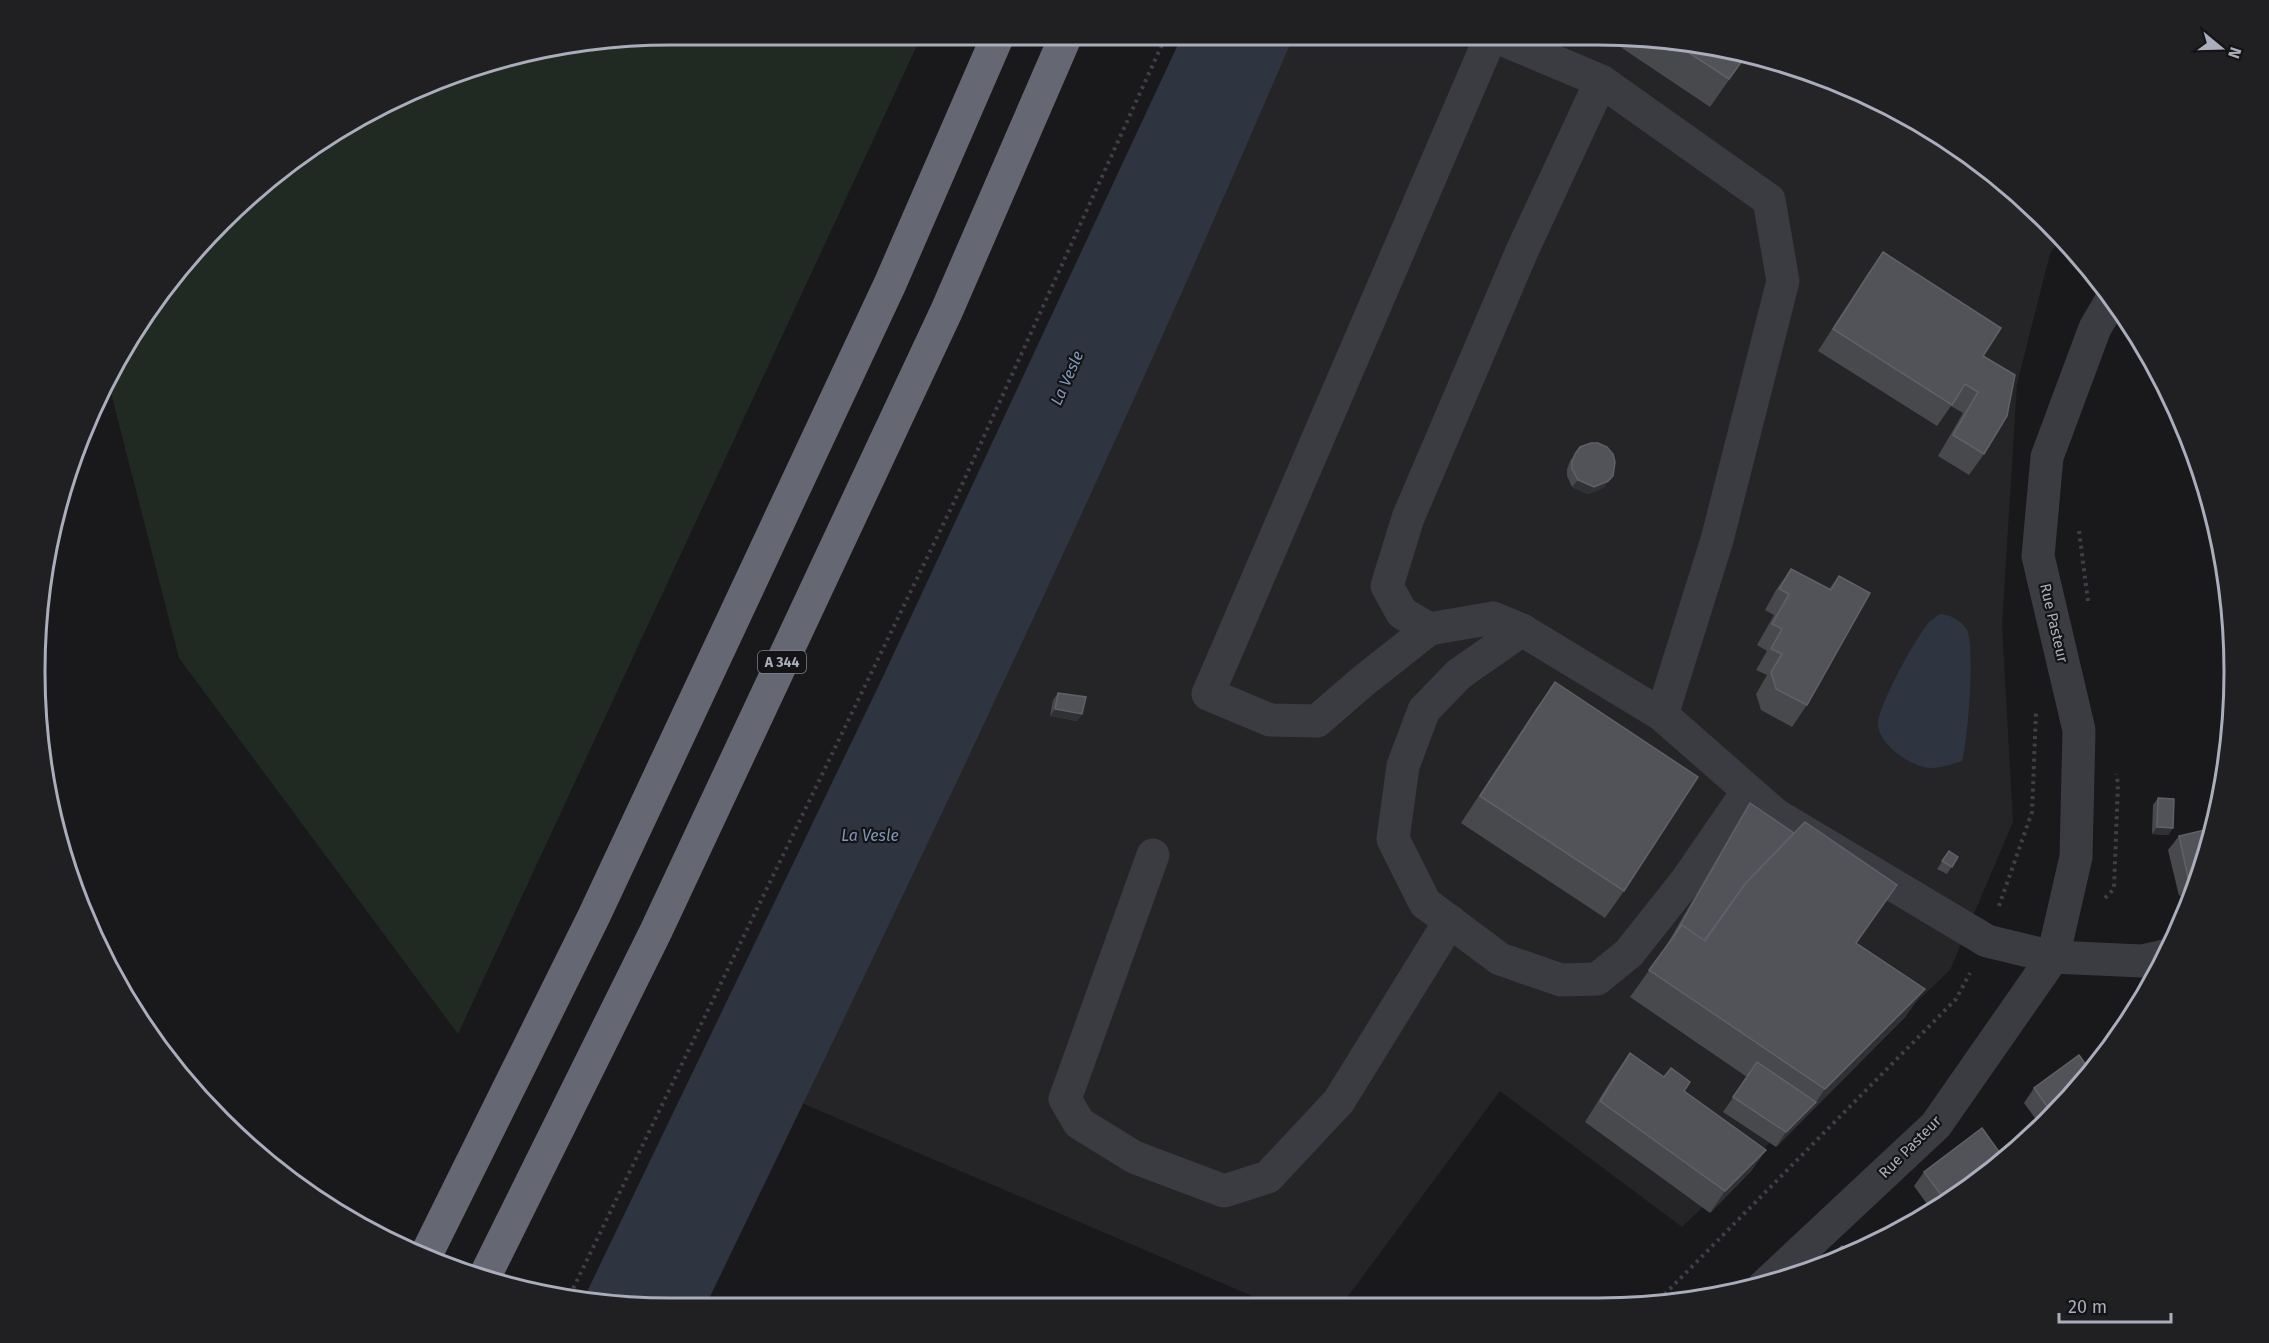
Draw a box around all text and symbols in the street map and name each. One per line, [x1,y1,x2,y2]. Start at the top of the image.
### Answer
north arrow [2191,18,2251,78]
text: N [2224,45,2245,61]
water label: La Vesle [1047,348,1087,408]
street label: Rue Pasteur [2036,582,2072,665]
road number: A 344 [758,651,806,673]
water label: La Vesle [841,826,899,845]
street label: Rue Pasteur [1875,1112,1945,1182]
scale bar [2059,1286,2172,1324]
text: 20 m [2068,1296,2107,1318]

